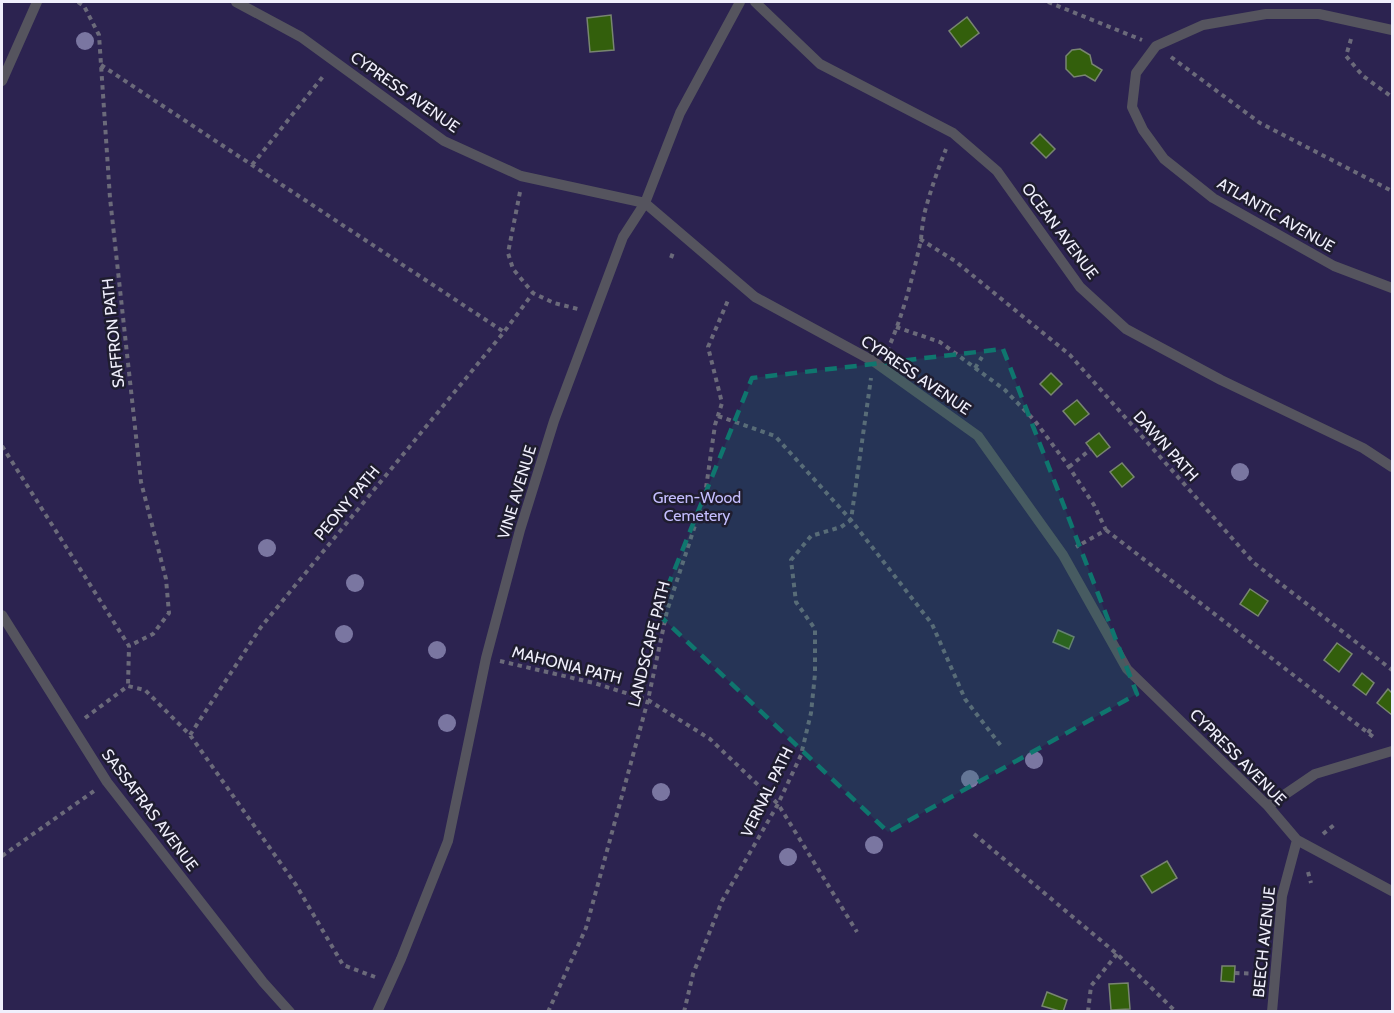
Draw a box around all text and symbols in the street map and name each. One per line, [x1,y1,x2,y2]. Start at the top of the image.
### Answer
street label: CYPRESS AVENUE [347,47,463,137]
street label: ATLANTIC AVENUE [1214,174,1338,256]
street label: OCEAN AVENUE [1018,179,1102,283]
street label: SAFFRON PATH [98,277,128,389]
street label: CYPRESS AVENUE [858,331,975,419]
street label: DAWN PATH [1129,407,1203,485]
street label: VINE AVENUE [494,443,540,541]
street label: PEONY PATH [310,462,384,544]
park label: Green-Wood Cemetery [653,488,741,525]
street label: LANDSCAPE PATH [624,579,674,709]
street label: MAHONIA PATH [510,642,624,688]
street label: CYPRESS AVENUE [1186,705,1290,809]
street label: VERNAL PATH [737,744,797,840]
street label: SASSAFRAS AVENUE [98,745,202,875]
street label: BEECH AVENUE [1249,886,1279,998]

